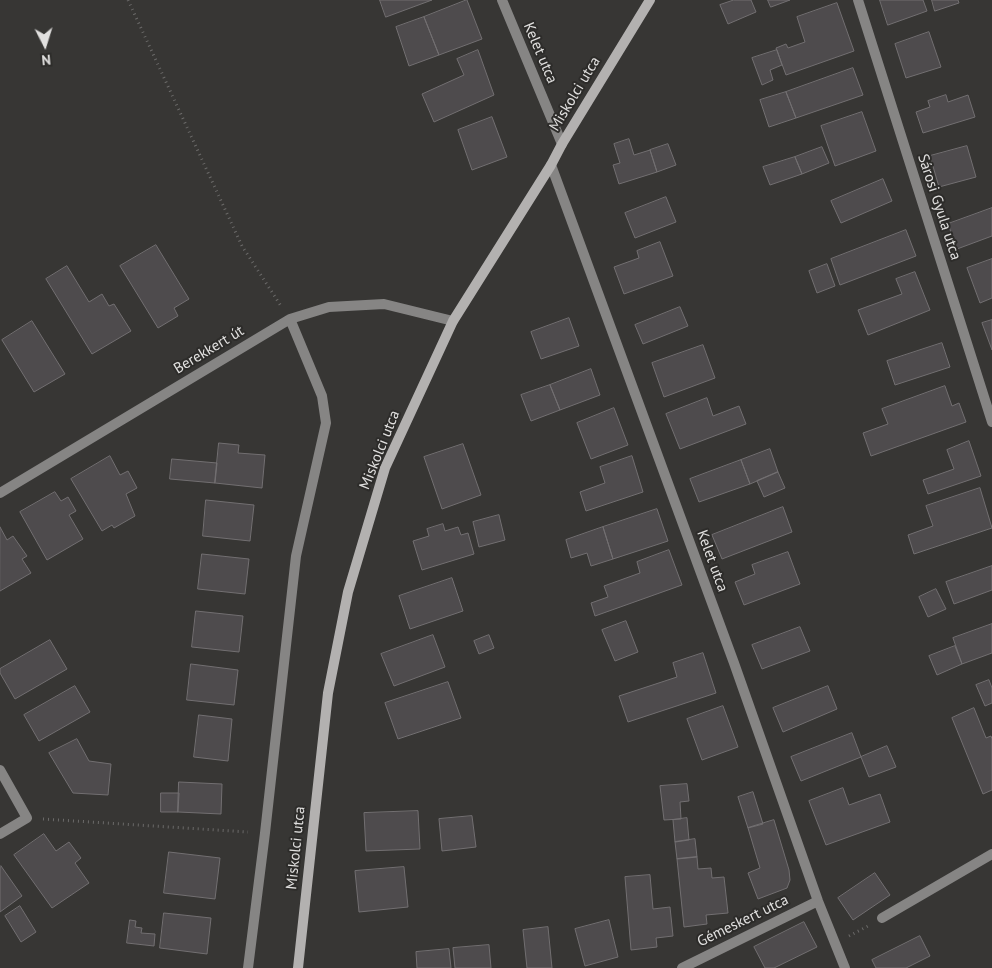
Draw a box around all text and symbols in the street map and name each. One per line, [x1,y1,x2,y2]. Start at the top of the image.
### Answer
north arrow [20,20,70,70]
street label: Kelet utca [519,20,561,86]
text: N [41,51,52,69]
street label: Miskolci utca [546,54,604,134]
street label: Sárosi Gyula utca [913,152,965,262]
street label: Berekkert út [171,322,247,378]
street label: Miskolci utca [356,408,404,492]
street label: Kelet utca [693,528,731,594]
street label: Miskolci utca [283,805,309,891]
street label: Gémeskert utca [694,891,792,951]

